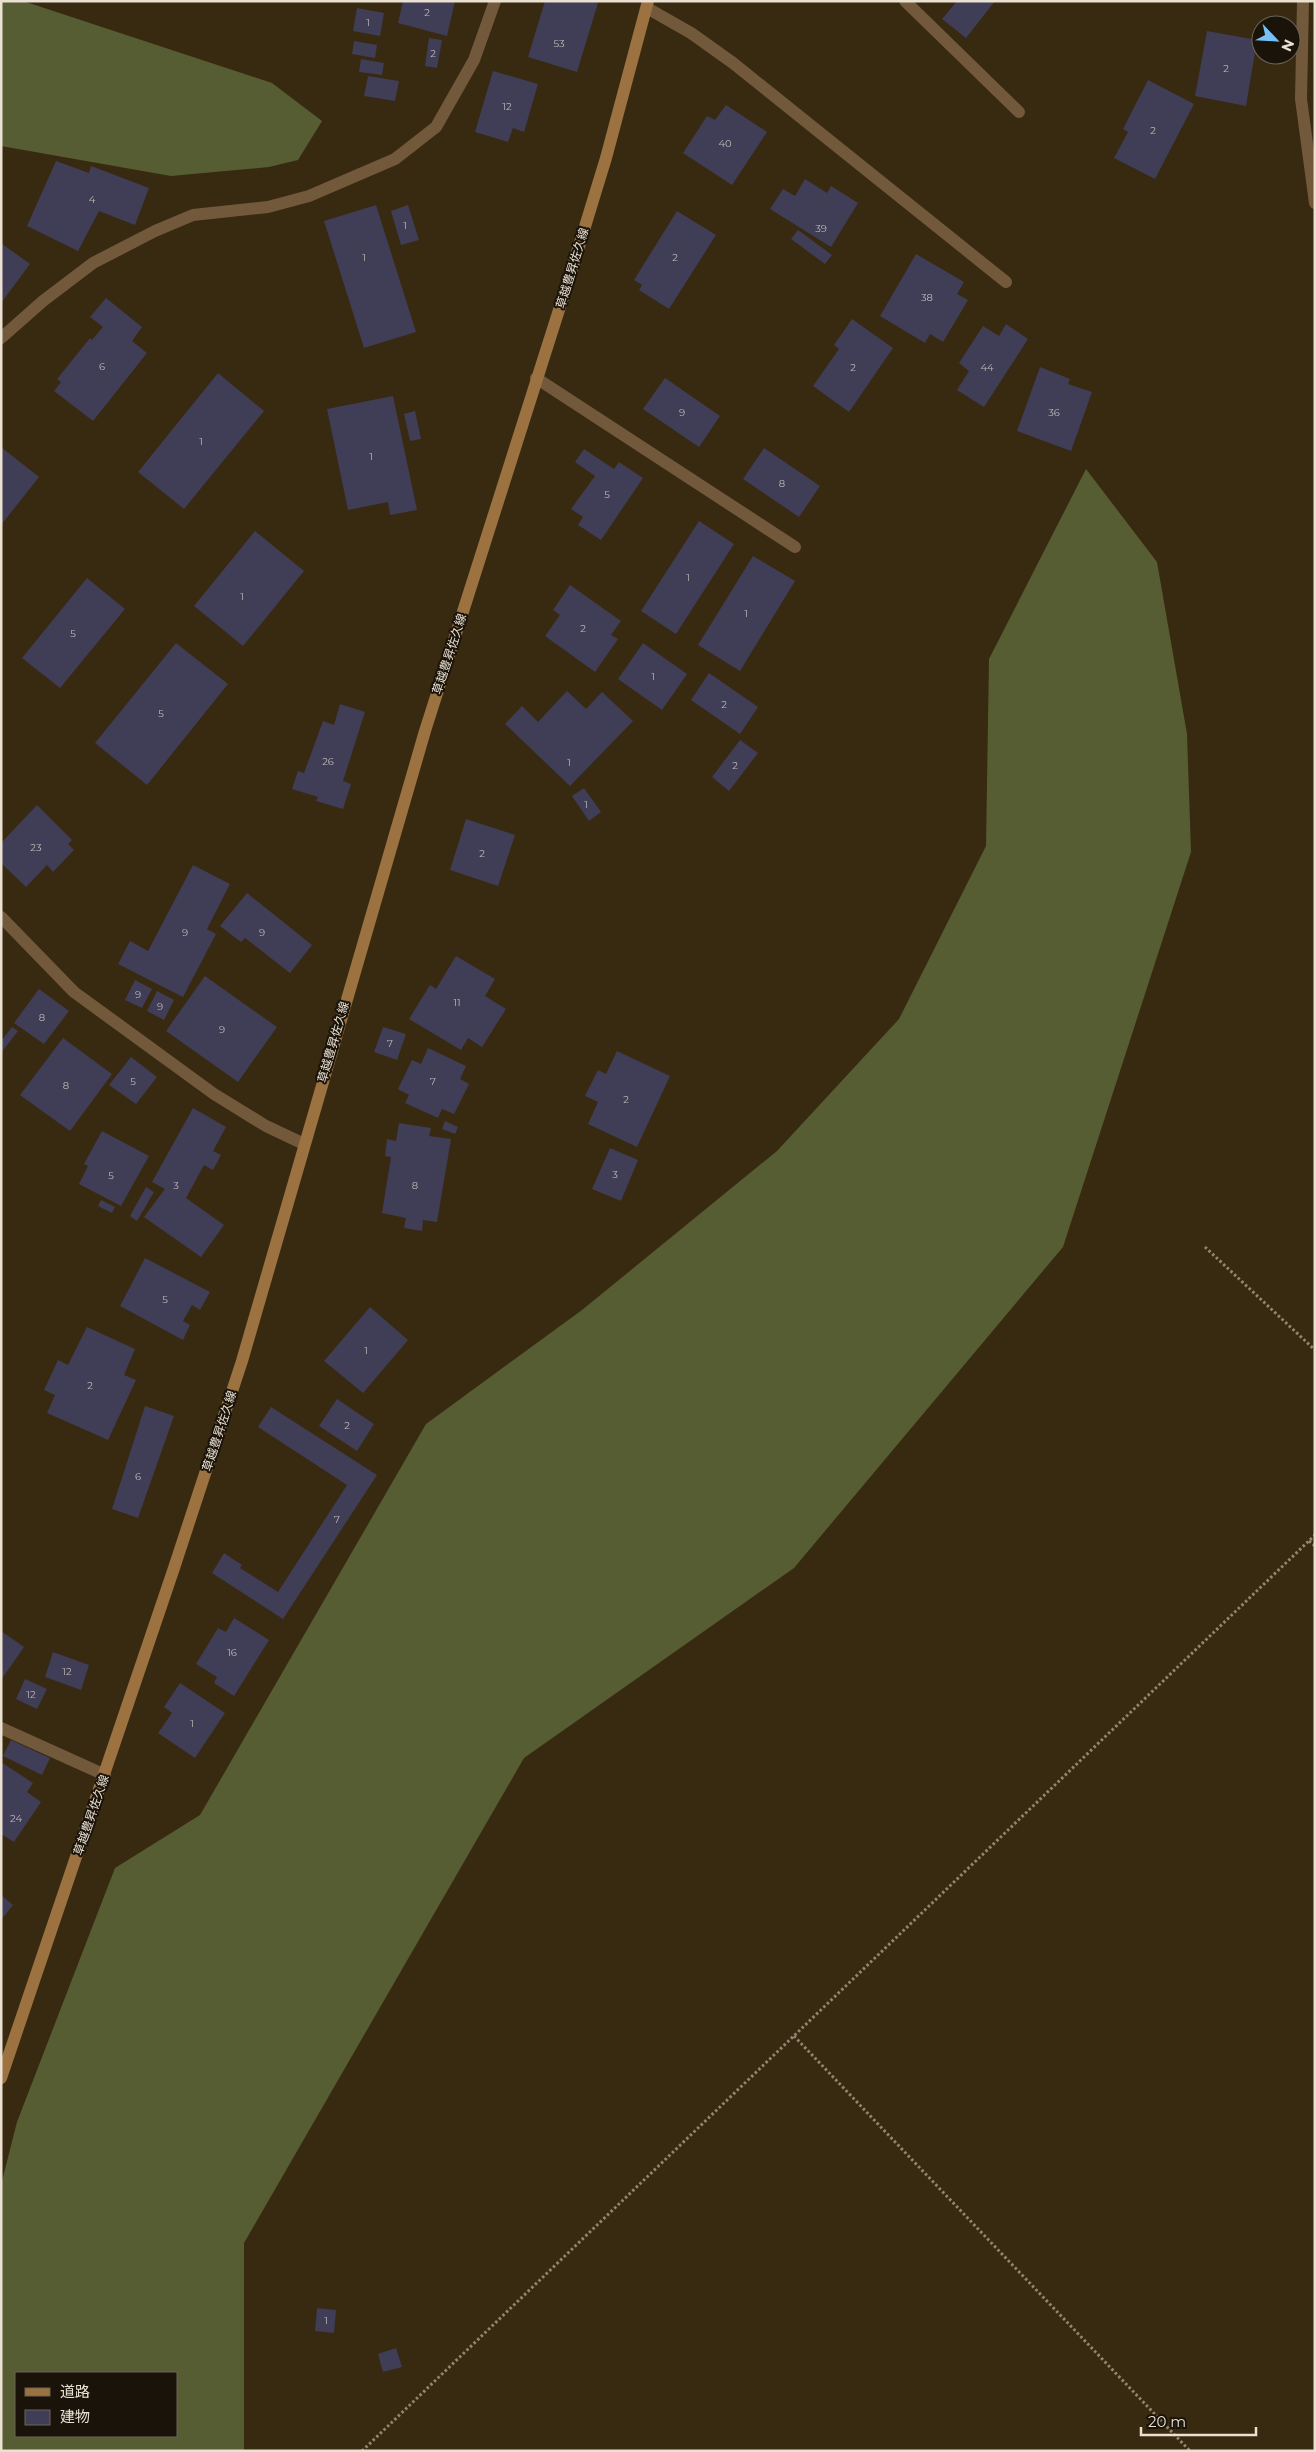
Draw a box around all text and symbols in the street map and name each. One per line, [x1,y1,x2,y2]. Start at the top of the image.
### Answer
house number: 2 [424,6,430,19]
north arrow [1251,15,1301,65]
house number: 1 [366,16,370,29]
house number: 53 [553,37,565,50]
text: N [1277,37,1298,54]
house number: 2 [430,47,436,60]
house number: 2 [1223,62,1229,75]
house number: 12 [502,100,512,113]
house number: 2 [1150,124,1156,137]
house number: 40 [718,137,732,150]
house number: 4 [89,193,96,206]
house number: 1 [403,219,407,232]
house number: 39 [815,222,827,235]
street label: 草越豊昇佐久線 [553,226,591,310]
house number: 1 [362,251,366,264]
house number: 2 [672,251,678,264]
house number: 38 [921,291,933,304]
house number: 6 [99,360,105,373]
house number: 2 [850,361,856,374]
house number: 44 [980,361,994,374]
house number: 9 [679,406,685,419]
house number: 36 [1048,406,1060,419]
house number: 1 [199,435,203,448]
house number: 1 [369,450,373,463]
house number: 8 [779,477,785,490]
house number: 5 [604,488,610,501]
house number: 1 [686,571,690,584]
house number: 1 [240,590,244,603]
house number: 1 [744,607,748,620]
street label: 草越豊昇佐久線 [429,612,469,696]
house number: 2 [580,622,586,635]
house number: 5 [70,627,76,640]
house number: 1 [651,670,655,683]
house number: 2 [721,698,727,711]
house number: 5 [158,707,164,720]
house number: 26 [322,755,334,768]
house number: 1 [567,756,571,769]
house number: 2 [732,759,738,772]
house number: 1 [584,798,588,811]
house number: 23 [30,841,42,854]
house number: 2 [479,847,485,860]
house number: 9 [182,926,188,939]
house number: 9 [259,926,265,939]
house number: 9 [135,988,141,1001]
house number: 11 [453,996,461,1009]
house number: 9 [157,1000,163,1013]
street label: 草越豊昇佐久線 [314,1000,352,1084]
house number: 8 [39,1011,45,1024]
house number: 9 [219,1023,225,1036]
house number: 7 [387,1037,393,1050]
house number: 5 [130,1075,136,1088]
house number: 7 [430,1075,436,1088]
house number: 8 [63,1079,69,1092]
house number: 2 [623,1093,629,1106]
house number: 3 [612,1168,618,1181]
house number: 5 [108,1169,114,1182]
house number: 3 [173,1179,179,1192]
house number: 8 [412,1179,418,1192]
house number: 5 [162,1293,168,1306]
house number: 1 [364,1344,368,1357]
house number: 2 [87,1379,93,1392]
street label: 草越豊昇佐久線 [199,1389,239,1473]
house number: 2 [344,1419,350,1432]
house number: 6 [135,1470,141,1483]
house number: 7 [334,1513,340,1526]
house number: 16 [227,1646,237,1659]
house number: 12 [62,1665,72,1678]
house number: 12 [26,1688,36,1701]
house number: 1 [190,1717,194,1730]
street label: 草越豊昇佐久線 [70,1773,112,1857]
house number: 24 [10,1812,22,1825]
house number: 1 [324,2314,328,2327]
legend [15,2372,178,2437]
text: 道路 [60,2382,90,2401]
scale bar [1141,2404,1256,2436]
text: 建物 [60,2407,90,2426]
text: 20 m [1148,2412,1186,2431]

